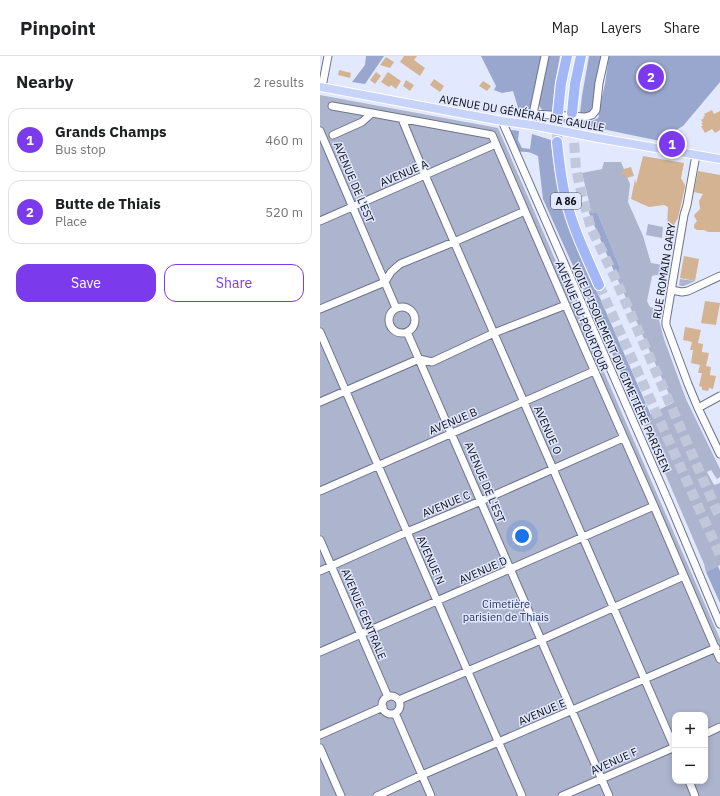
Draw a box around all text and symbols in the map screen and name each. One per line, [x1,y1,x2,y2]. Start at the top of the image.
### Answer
text: Pinpoint [20,16,96,40]
text: Map [552,19,579,37]
text: Layers [601,19,642,37]
text: Share [664,19,700,37]
pin: 2 [638,62,664,92]
text: Nearby [16,71,74,93]
text: 2 results [253,74,304,91]
street label: AVENUE DU GÉNÉRAL DE GAULLE [438,92,606,134]
text: Grands Champs [55,122,167,141]
pin: 1 [659,129,685,159]
text: 1 [26,132,34,149]
text: 460 m [265,132,303,149]
street label: AVENUE DE L'EST [331,139,378,225]
text: Bus stop [55,141,106,158]
street label: AVENUE A [378,157,430,189]
road number: A 86 [551,193,581,209]
text: Butte de Thiais [55,194,161,213]
text: 2 [26,204,34,221]
text: 520 m [265,204,303,221]
text: Place [55,213,87,230]
street label: RUE ROMAIN GARY [650,222,679,320]
street label: AVENUE DU POURTOUR [552,259,612,373]
street label: VOIE D'ISOLEMENT DU CIMETIÈRE PARISIEN [568,261,674,475]
button: Save [16,264,156,302]
button: Share [164,264,304,302]
street label: AVENUE O [531,404,565,457]
street label: AVENUE B [427,405,479,437]
street label: AVENUE DE L'EST [462,439,509,525]
street label: AVENUE C [420,488,472,520]
your location [512,526,532,546]
street label: AVENUE N [414,534,448,586]
street label: AVENUE D [457,553,509,587]
street label: AVENUE CENTRALE [339,566,389,662]
park label: Cimetière parisien de Thiais [463,597,549,624]
street label: AVENUE E [516,696,568,728]
map controls [672,712,708,784]
button: + [672,712,708,748]
street label: AVENUE F [588,744,640,778]
button: − [672,748,708,784]

